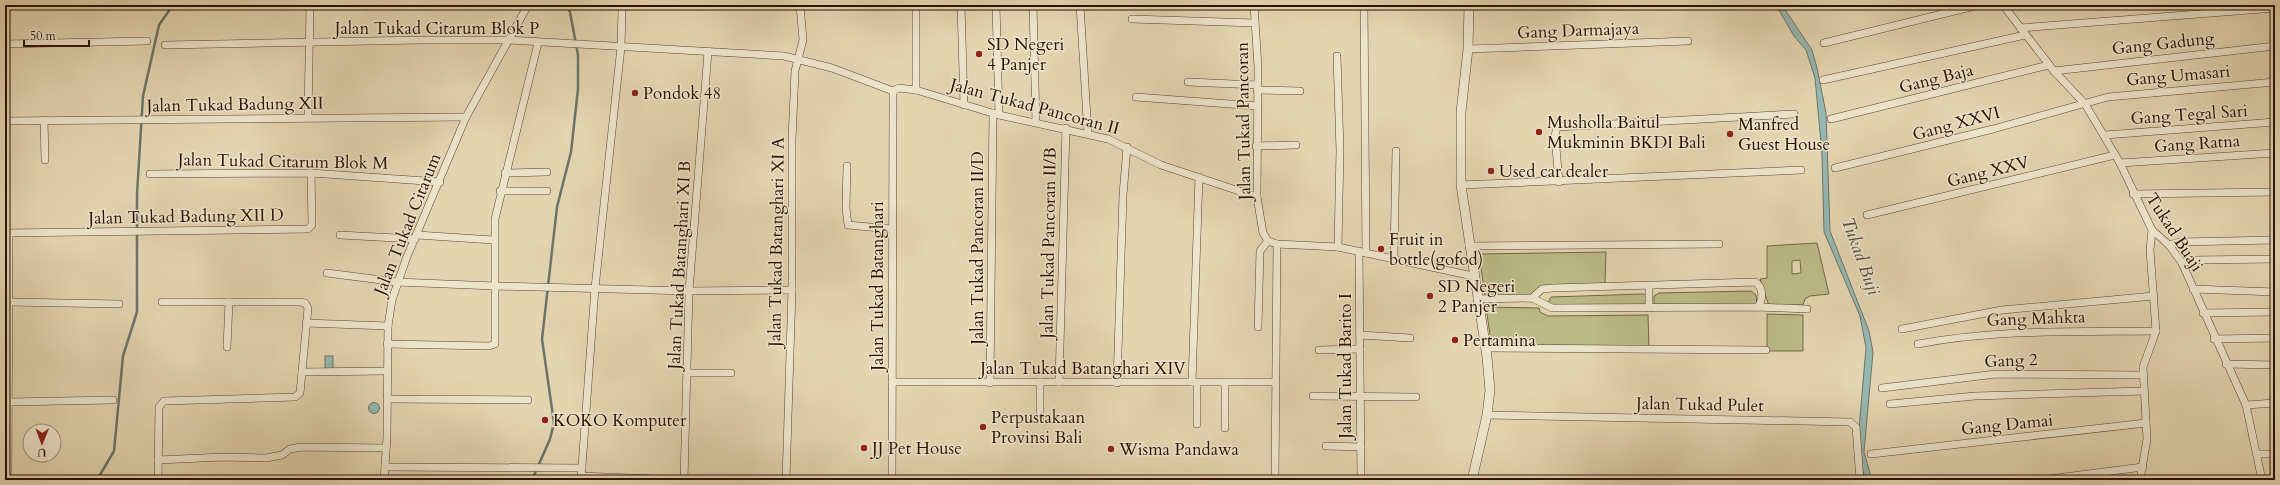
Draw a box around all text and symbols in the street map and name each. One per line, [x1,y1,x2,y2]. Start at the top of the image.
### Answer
street label: Jalan Tukad Citarum Blok P [332,17,539,40]
street label: Gang Darmajaya [1517,17,1640,44]
scale bar [24,22,89,48]
street label: Gang Gadung [2111,27,2216,60]
text: 50 m [30,28,57,44]
place label: SD Negeri 4 Panjer [987,33,1065,76]
street label: Jalan Tukad Pancoran [1231,41,1256,203]
marker: SD Negeri 4 Panjer [974,49,984,59]
street label: Gang Baja [1897,58,1976,99]
street label: Gang Umasari [2125,59,2231,91]
street label: Jalan Tukad Pancoran II [945,72,1122,140]
place label: Pondok 48 [643,82,721,105]
marker: Pondok 48 [630,88,640,98]
street label: Jalan Tukad Badung XII [143,91,324,118]
street label: Gang Tegal Sari [2130,99,2249,130]
street label: Gang XXVI [1910,101,2003,146]
place label: Musholla Baitul Mukminin BKDI Bali [1547,111,1706,154]
place label: Manfred Guest House [1738,113,1830,156]
marker: Musholla Baitul Mukminin BKDI Bali [1534,127,1544,137]
marker: Manfred Guest House [1725,129,1735,139]
street label: Gang Ratna [2153,129,2241,158]
street label: Jalan Tukad Batanghari XI A [763,136,790,350]
street label: Jalan Tukad Pancoran II/B [1035,147,1062,342]
street label: Jalan Tukad Citarum Blok M [175,148,388,175]
street label: Jalan Tukad Citarum [367,149,447,301]
street label: Gang XXV [1945,150,2032,193]
street label: Jalan Tukad Pancoran II/D [966,151,989,348]
street label: Jalan Tukad Batanghari XI B [662,160,696,373]
place label: Used car dealer [1499,160,1609,183]
marker: Used car dealer [1486,166,1496,176]
street label: Tukad Buaji [2141,188,2209,276]
street label: Jalan Tukad Batanghari [866,201,889,374]
street label: Jalan Tukad Badung XII D [85,203,284,230]
water label: Tukad Buji [1835,214,1886,299]
place label: Fruit in bottle(gofod) [1389,228,1483,271]
marker: Fruit in bottle(gofod) [1376,244,1386,254]
place label: SD Negeri 2 Panjer [1438,275,1516,318]
marker: SD Negeri 2 Panjer [1425,291,1435,301]
street label: Jalan Tukad Barito I [1334,293,1357,442]
street label: Gang Mahkta [1986,305,2087,332]
place label: Pertamina [1463,329,1537,352]
marker: Pertamina [1450,335,1460,345]
street label: Gang 2 [1984,348,2038,373]
street label: Jalan Tukad Batanghari XIV [977,357,1186,380]
street label: Jalan Tukad Pulet [1633,392,1765,417]
place label: Perpustakaan Provinsi Bali [991,406,1086,449]
street label: Gang Damai [1960,408,2054,441]
place label: KOKO Komputer [553,409,687,432]
marker: KOKO Komputer [540,415,550,425]
marker: Perpustakaan Provinsi Bali [978,422,988,432]
north arrow [22,423,62,463]
place label: JJ Pet House [869,437,962,460]
place label: Wisma Pandawa [1118,438,1240,461]
marker: JJ Pet House [859,443,869,453]
marker: Wisma Pandawa [1106,444,1116,454]
text: U [37,445,46,460]

